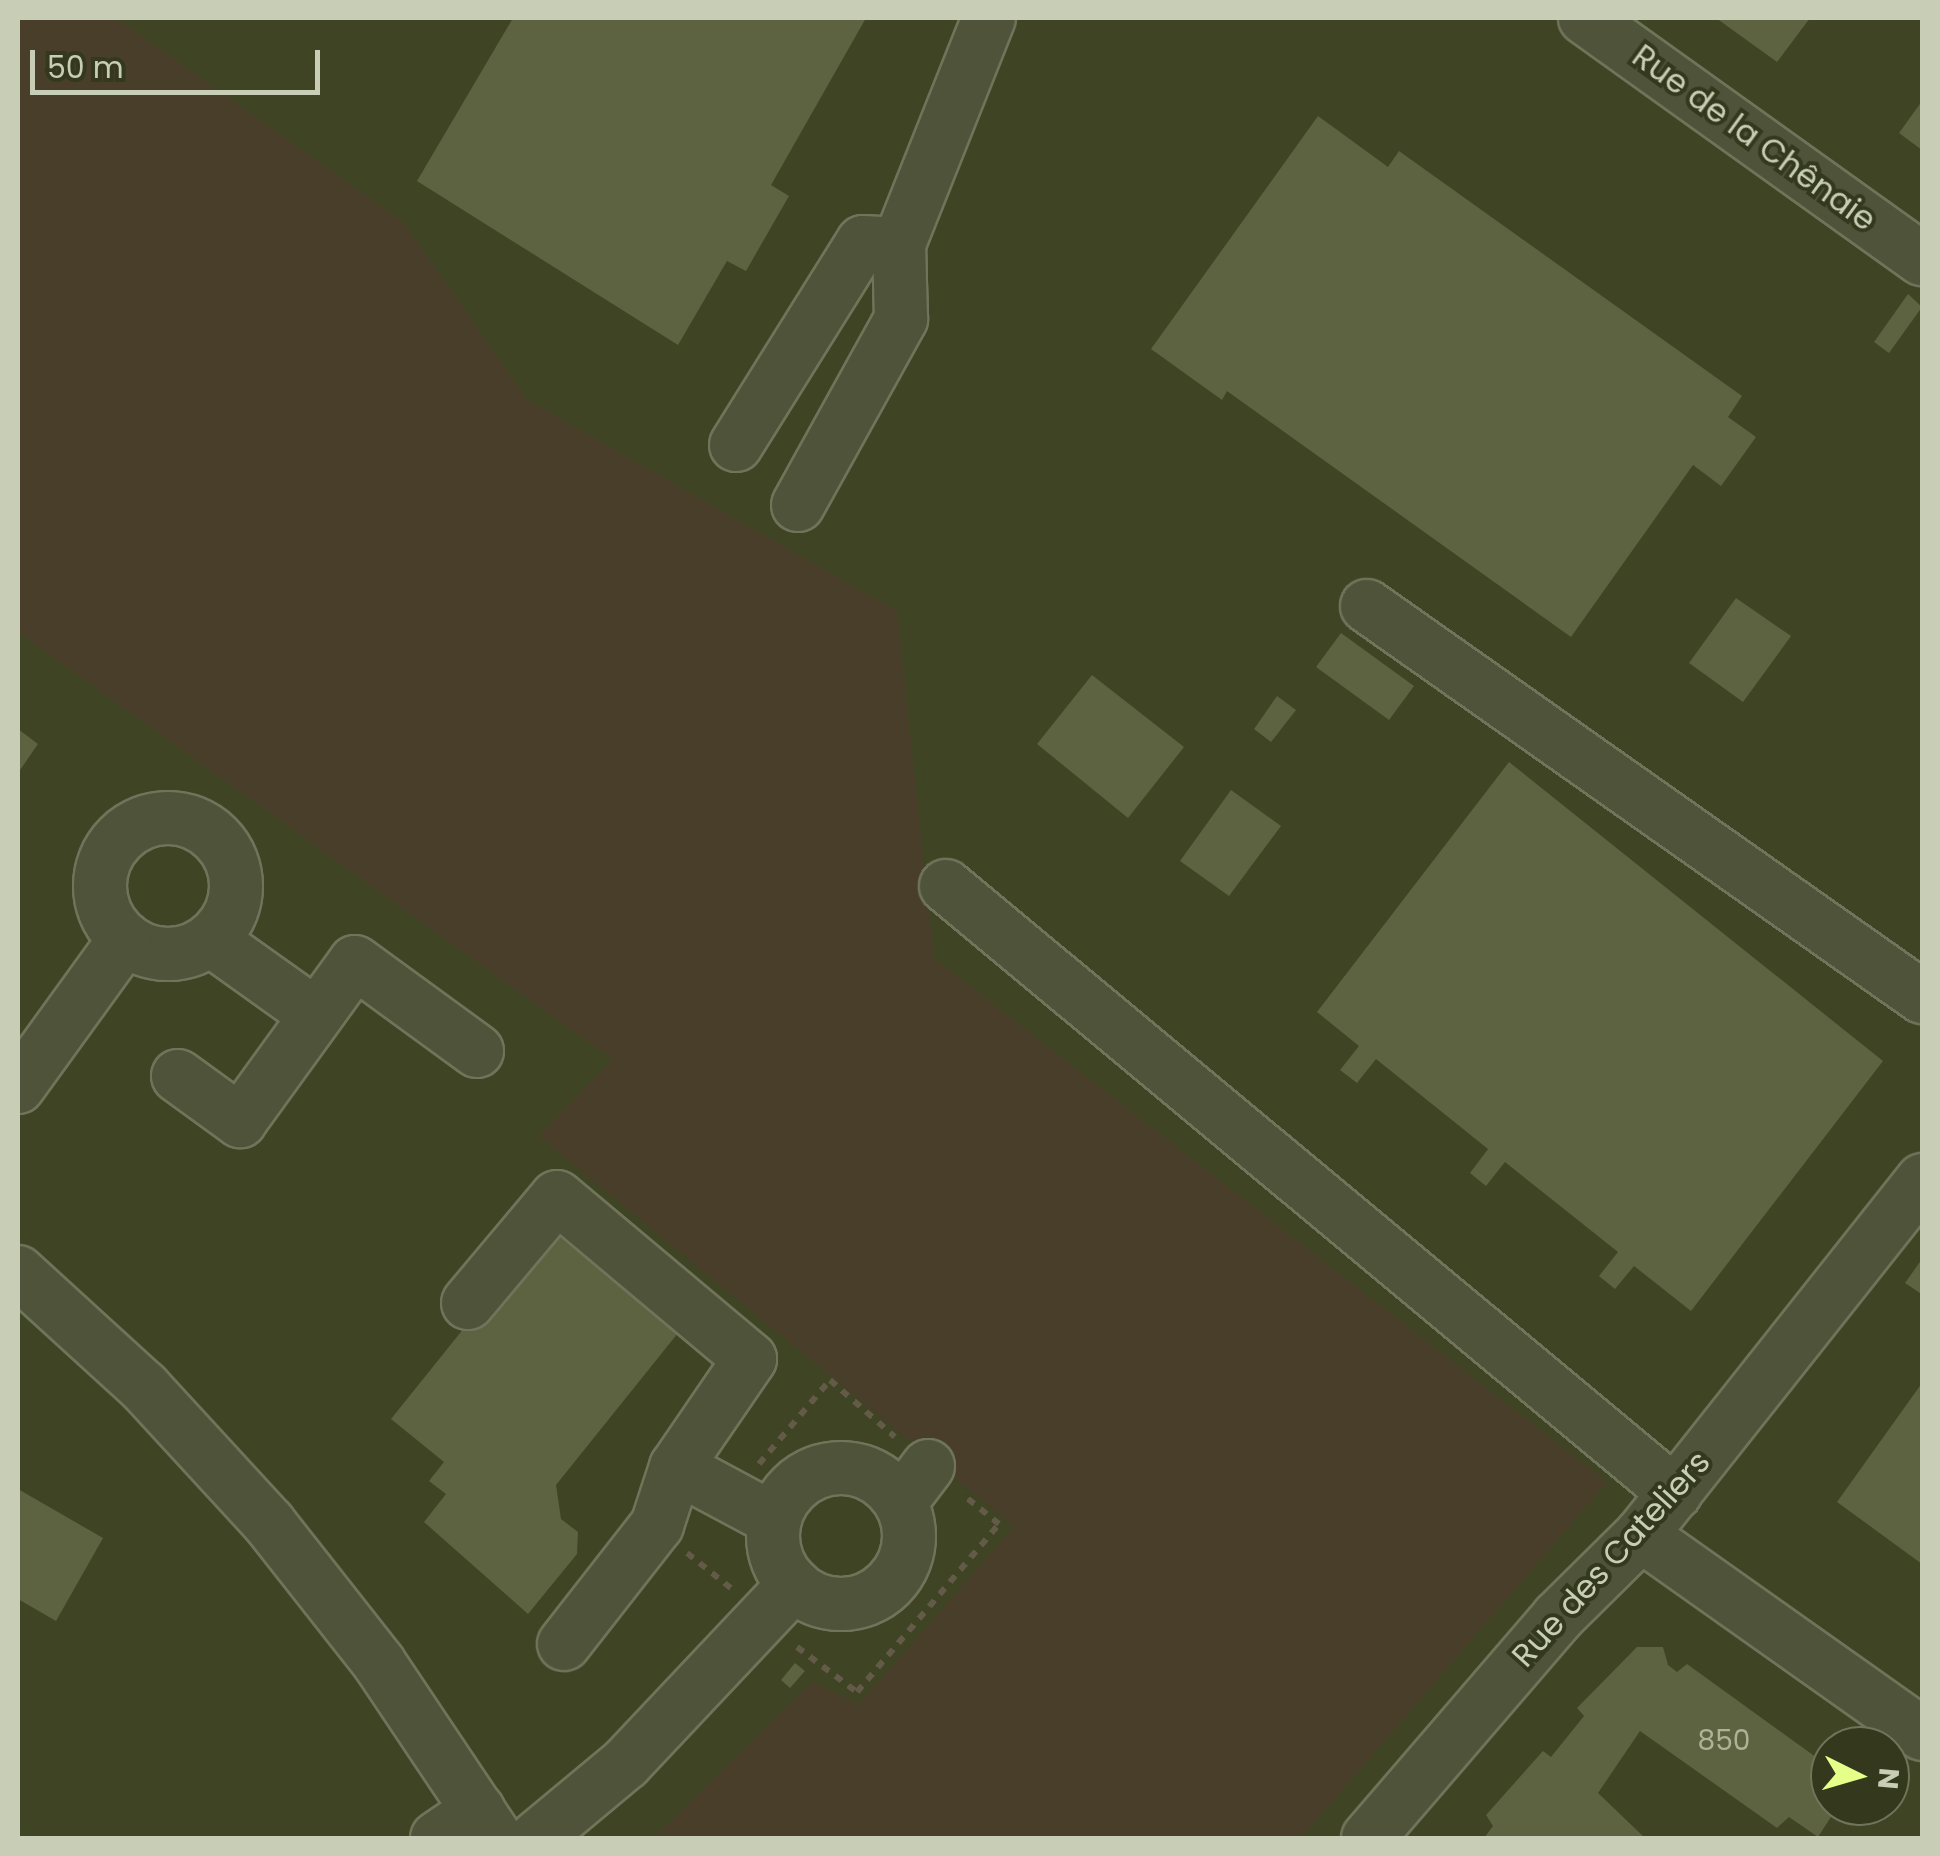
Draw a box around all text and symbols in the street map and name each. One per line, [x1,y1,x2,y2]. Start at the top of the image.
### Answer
scale bar [35,30,325,92]
street label: Rue de la Chênaie [1625,37,1883,239]
text: 50 m [47,46,124,89]
street label: Rue des Cateliers [1504,1443,1718,1675]
house number: 850 [1698,1724,1750,1758]
north arrow [1810,1726,1910,1826]
text: N [1868,1766,1909,1791]

